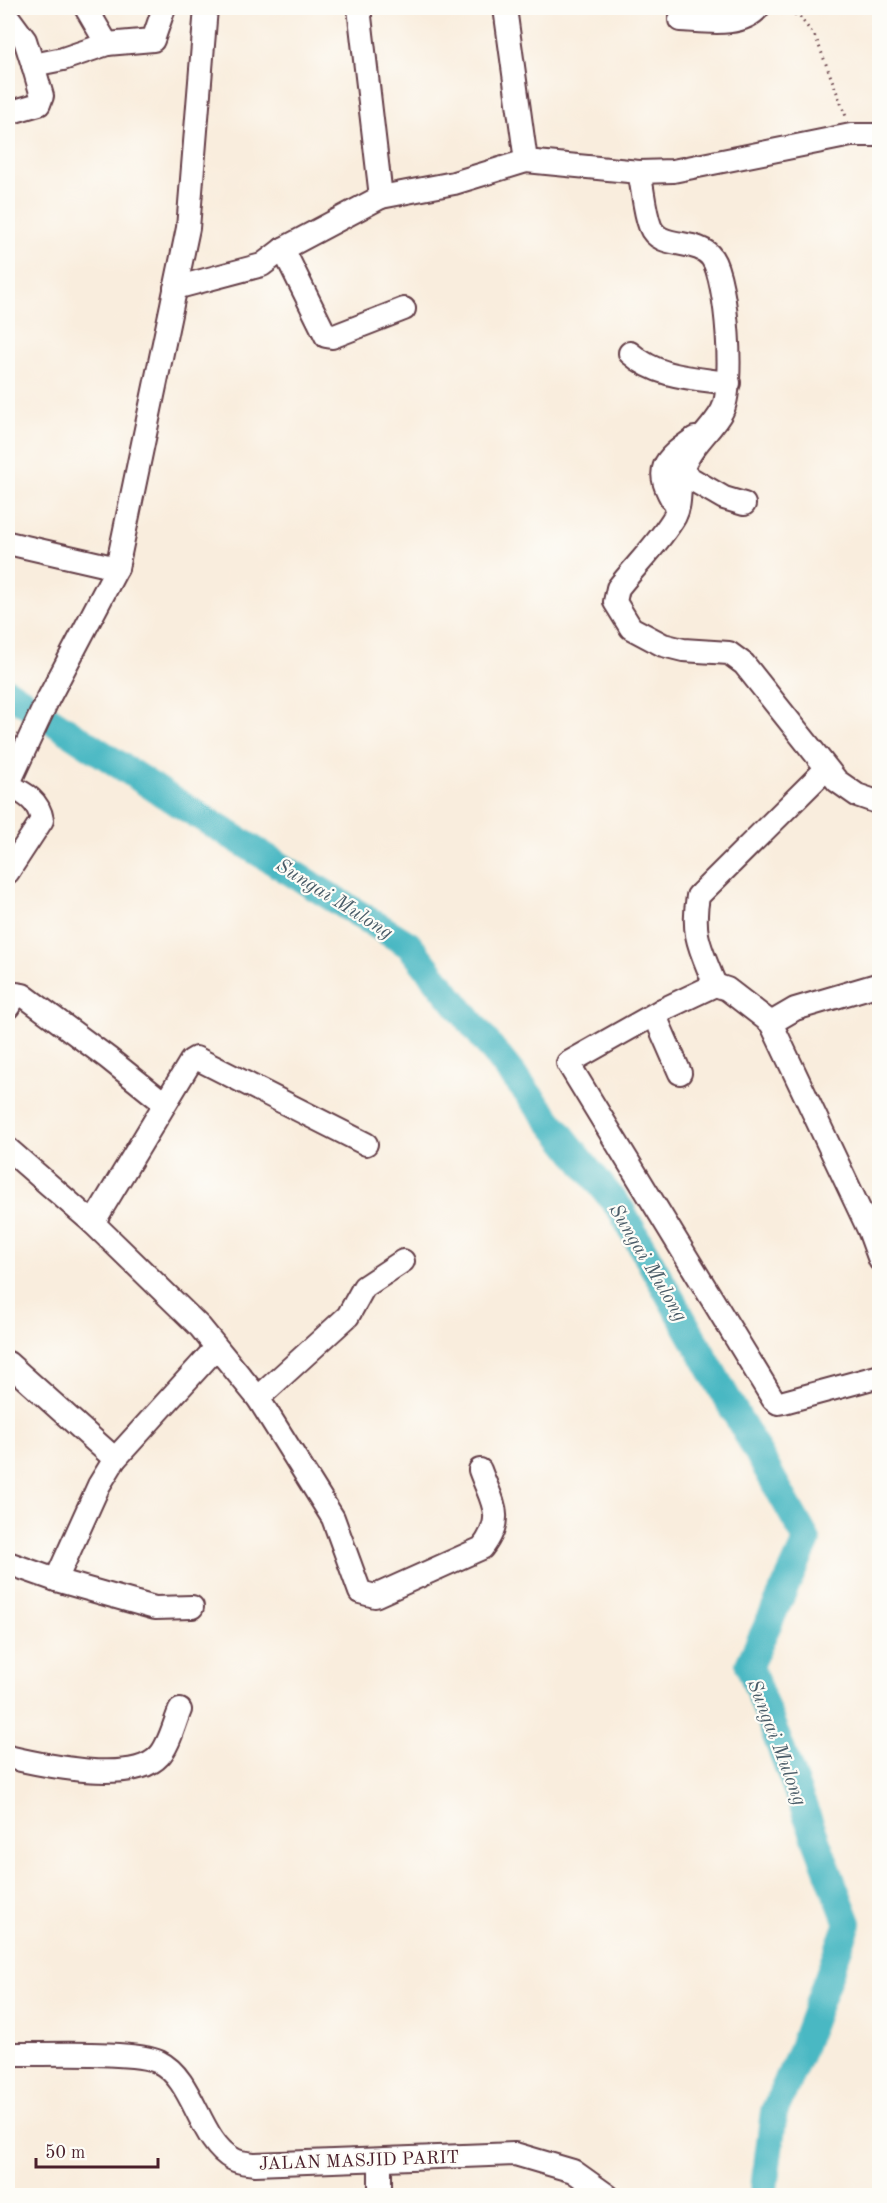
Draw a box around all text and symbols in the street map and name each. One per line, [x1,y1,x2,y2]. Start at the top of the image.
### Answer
water label: Sungai Mulong [272,856,396,944]
water label: Sungai Mulong [604,1201,690,1326]
water label: Sungai Mulong [743,1677,809,1809]
scale bar [36,2131,158,2169]
text: 50 m [45,2144,85,2162]
street label: JALAN MASJID PARIT [259,2149,460,2173]

